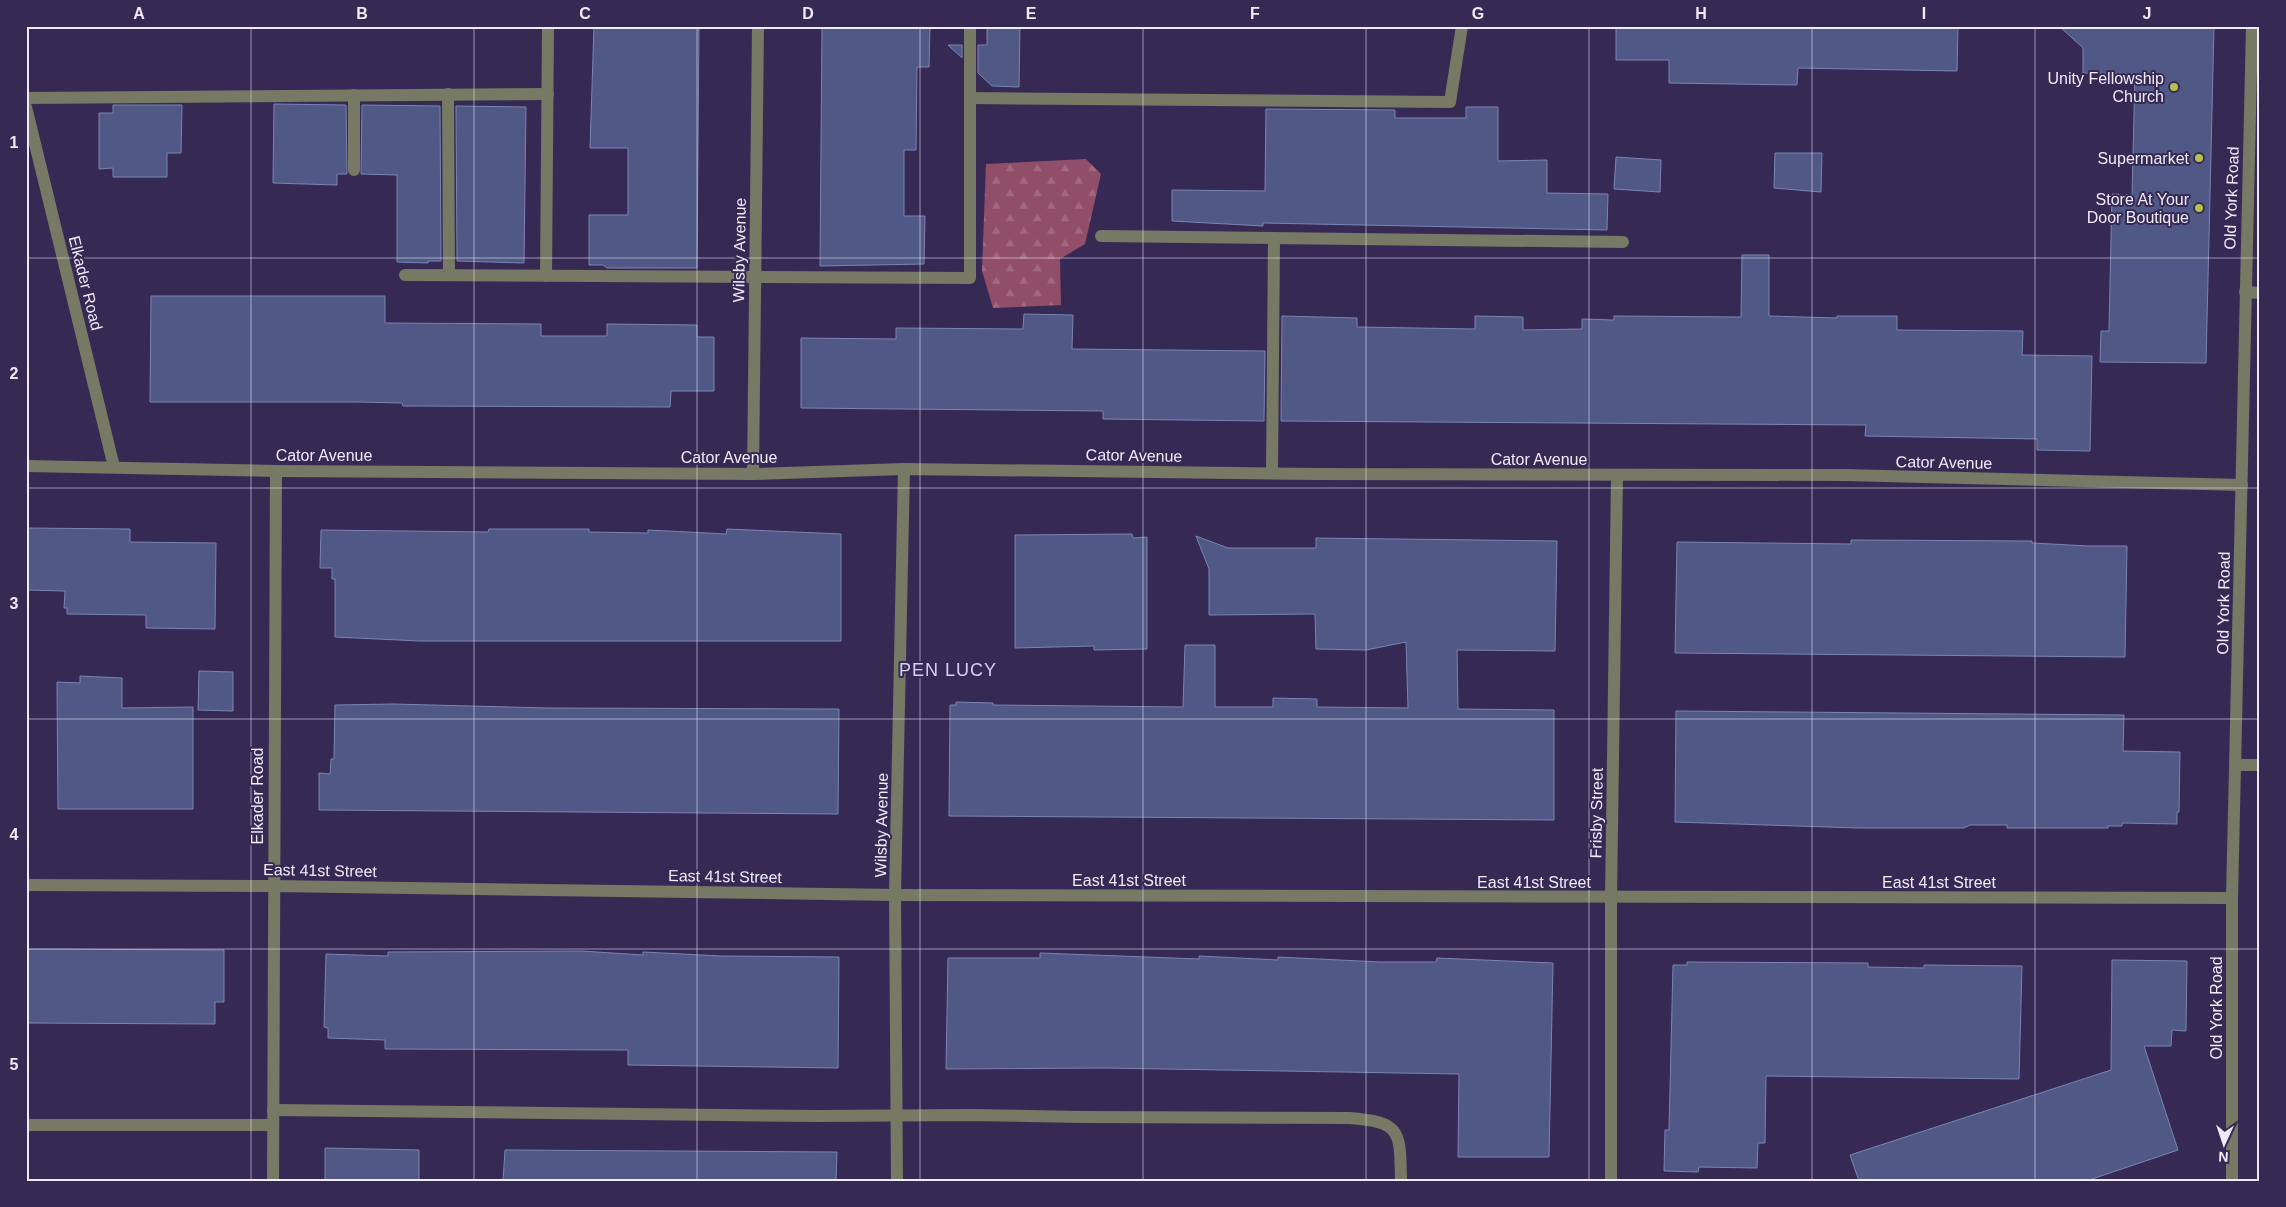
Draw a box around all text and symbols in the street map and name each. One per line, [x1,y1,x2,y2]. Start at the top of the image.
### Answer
text: A [133,5,145,22]
text: B [356,5,368,22]
text: C [579,5,591,22]
text: D [802,5,814,22]
text: E [1026,5,1037,22]
text: F [1250,5,1260,22]
text: G [1472,5,1484,22]
text: H [1695,5,1707,22]
text: I [1922,5,1926,22]
text: J [2143,5,2151,22]
place label: Unity Fellowship Church [2048,70,2164,105]
marker: Unity Fellowship Church [2168,81,2180,93]
text: 1 [10,134,19,151]
street label: Old York Road [2221,146,2242,250]
place label: Supermarket [2097,150,2190,167]
marker: Supermarket [2193,152,2205,164]
place label: Store At Your Door Boutique [2087,191,2190,226]
street label: Wilsby Avenue [730,197,749,302]
marker: Store At Your Door Boutique [2193,202,2205,214]
street label: Elkader Road [66,234,105,332]
text: 2 [10,365,19,382]
street label: Cator Avenue [1086,446,1183,465]
street label: Cator Avenue [276,447,372,464]
street label: Cator Avenue [681,449,777,466]
street label: Cator Avenue [1491,451,1587,468]
street label: Cator Avenue [1896,453,1993,472]
street label: Old York Road [2214,551,2233,655]
text: 3 [10,595,19,612]
district label: PEN LUCY [899,660,997,680]
street label: Elkader Road [249,748,266,844]
street label: Frisby Street [1587,767,1606,858]
street label: Wilsby Avenue [872,772,891,877]
text: 4 [10,826,19,843]
street label: East 41st Street [263,861,378,880]
street label: East 41st Street [668,867,783,886]
street label: East 41st Street [1072,872,1186,889]
street label: East 41st Street [1477,874,1591,891]
street label: East 41st Street [1882,874,1996,891]
street label: Old York Road [2208,956,2225,1060]
text: 5 [10,1056,19,1073]
north arrow [2198,1120,2248,1170]
text: N [2218,1149,2229,1165]

